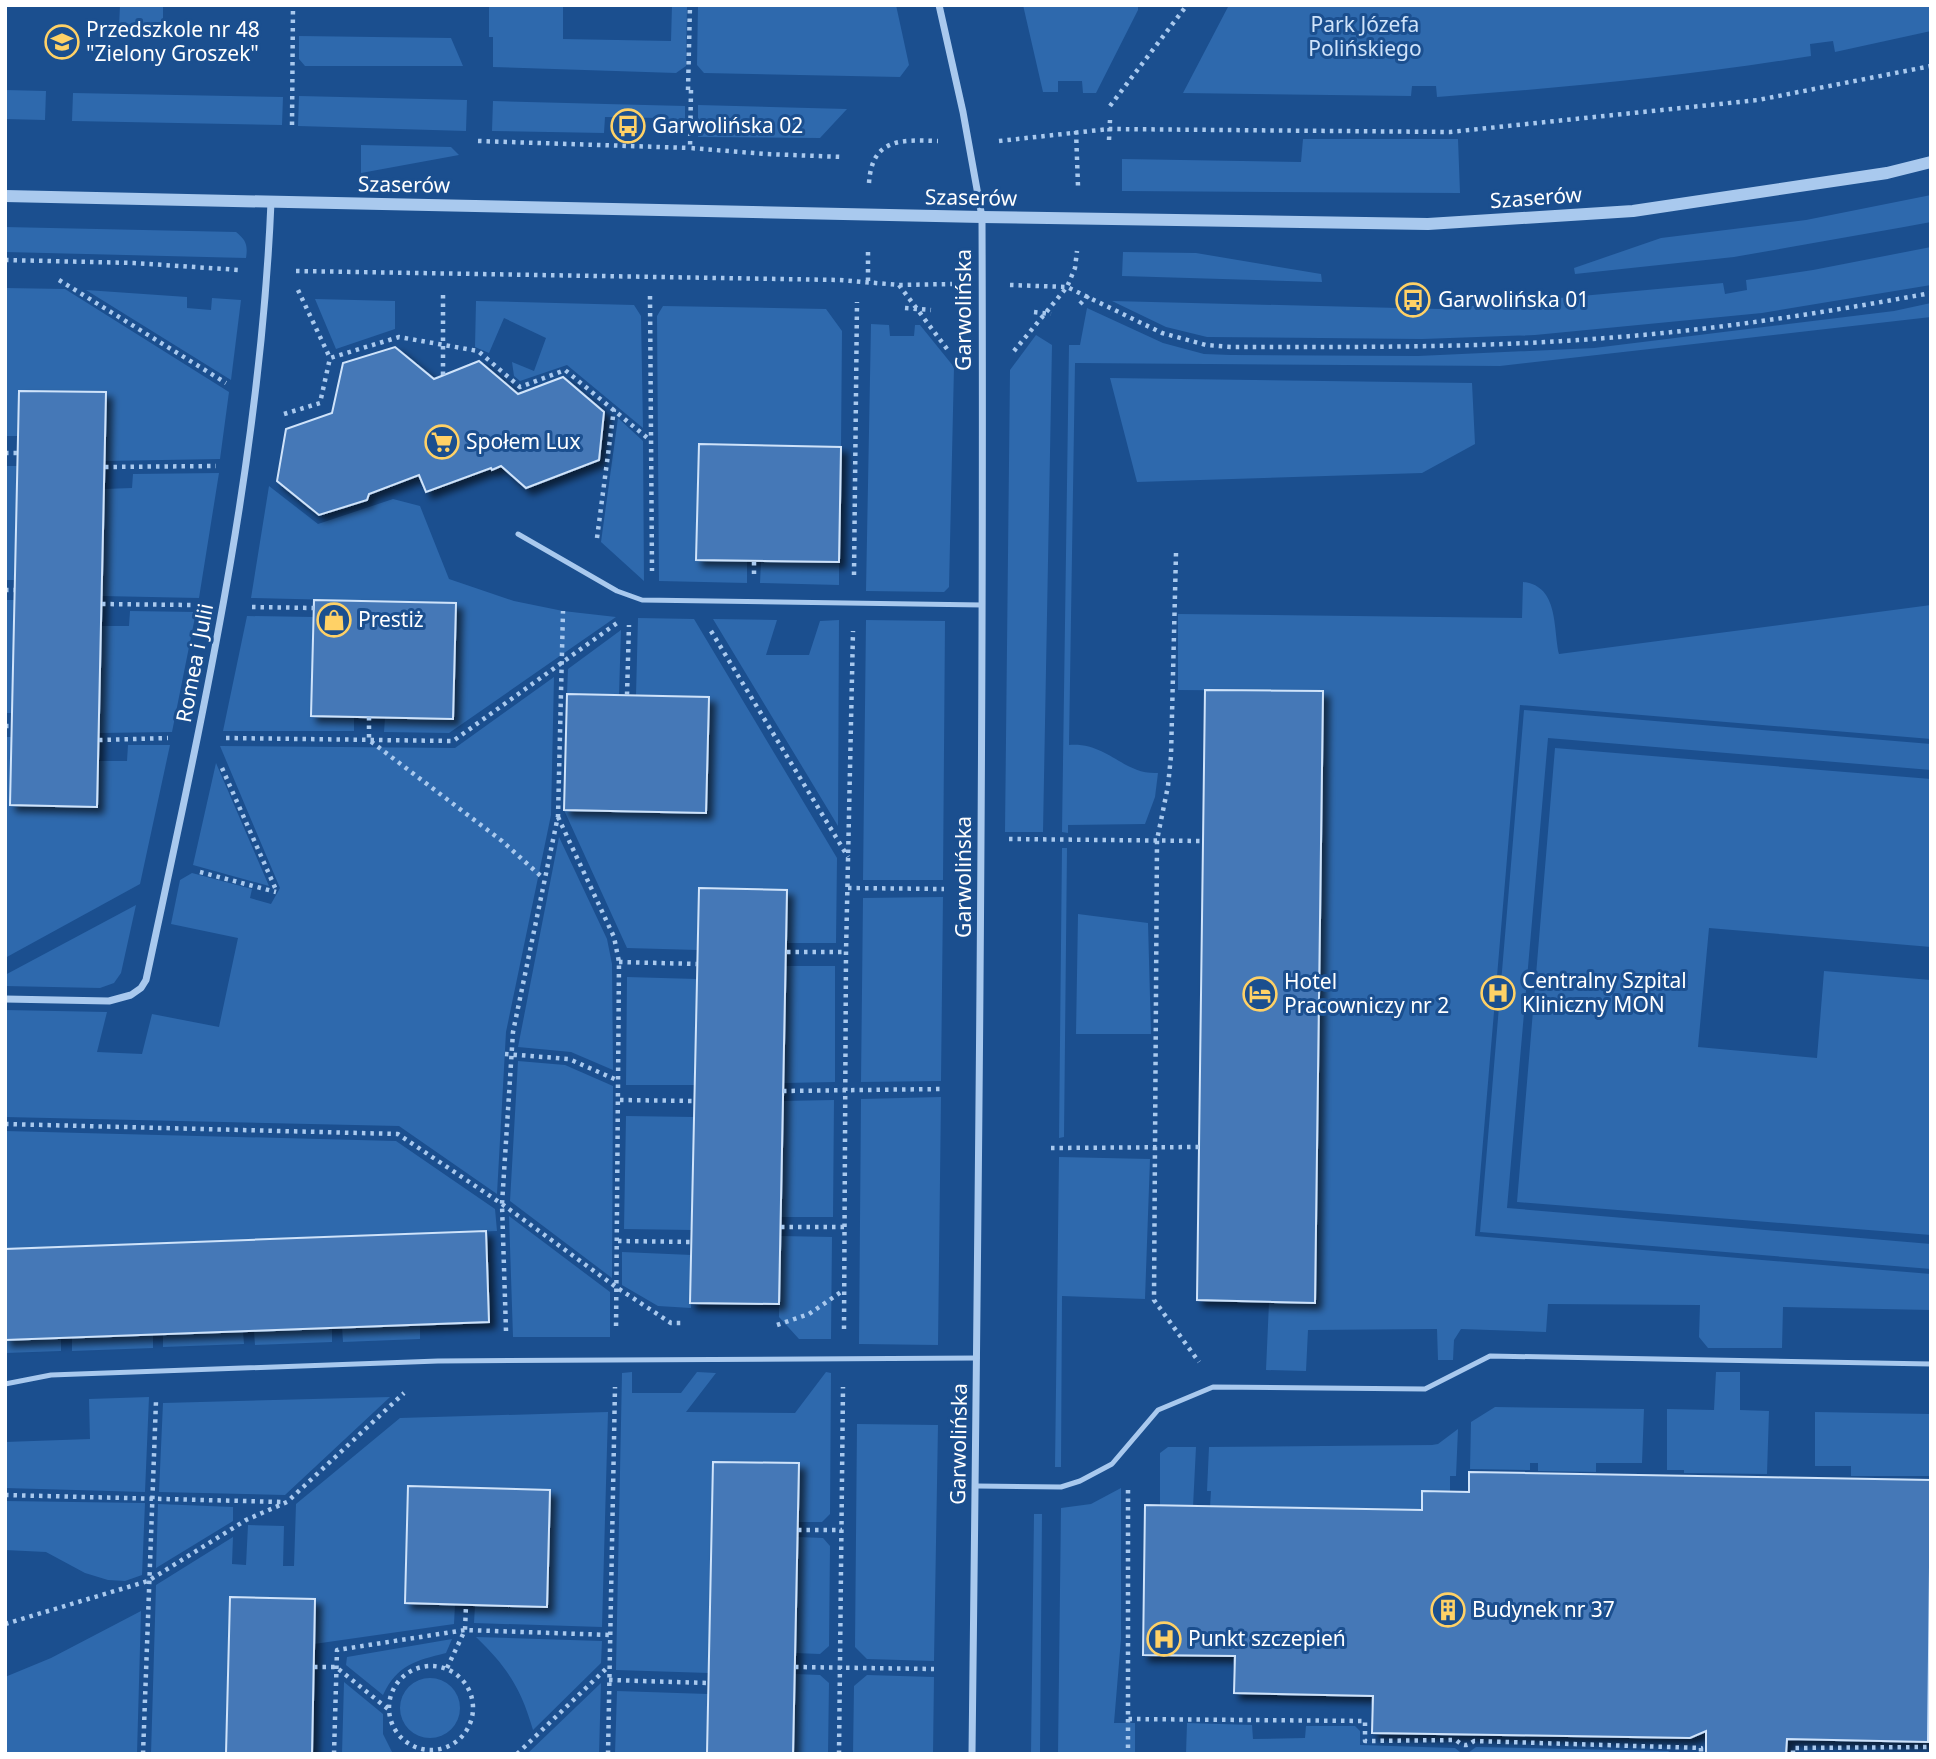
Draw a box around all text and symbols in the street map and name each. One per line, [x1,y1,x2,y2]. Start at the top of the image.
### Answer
park label: Park Józefa Polińskiego [1308,10,1422,62]
place label: Przedszkole nr 48 "Zielony Groszek" [86,15,260,67]
school or university icon: Przedszkole nr 48 "Zielony Groszek" [43,23,81,61]
bus stop icon: Garwolińska 02 [609,107,647,145]
place label: Garwolińska 02 [652,111,803,139]
street label: Szaserów [358,169,451,199]
street label: Szaserów [1489,180,1583,214]
street label: Szaserów [925,182,1018,212]
street label: Garwolińska [949,249,977,371]
bus stop icon: Garwolińska 01 [1394,281,1432,319]
place label: Garwolińska 01 [1438,285,1589,313]
supermarket icon: Społem Lux [423,423,461,461]
place label: Społem Lux [466,427,581,455]
street label: Romea i Julii [169,601,219,725]
shop icon: Prestiż [315,601,353,639]
place label: Prestiż [358,605,424,633]
street label: Garwolińska [949,816,977,938]
place label: Centralny Szpital Kliniczny MON [1522,966,1687,1018]
place label: Hotel Pracowniczy nr 2 [1284,967,1449,1019]
hospital icon: Centralny Szpital Kliniczny MON [1479,974,1517,1012]
hotel icon: Hotel Pracowniczy nr 2 [1241,975,1279,1013]
street label: Garwolińska [943,1383,973,1505]
building icon: Budynek nr 37 [1429,1591,1467,1629]
place label: Budynek nr 37 [1472,1595,1615,1623]
hospital icon: Punkt szczepień [1145,1620,1183,1658]
place label: Punkt szczepień [1188,1624,1346,1652]

